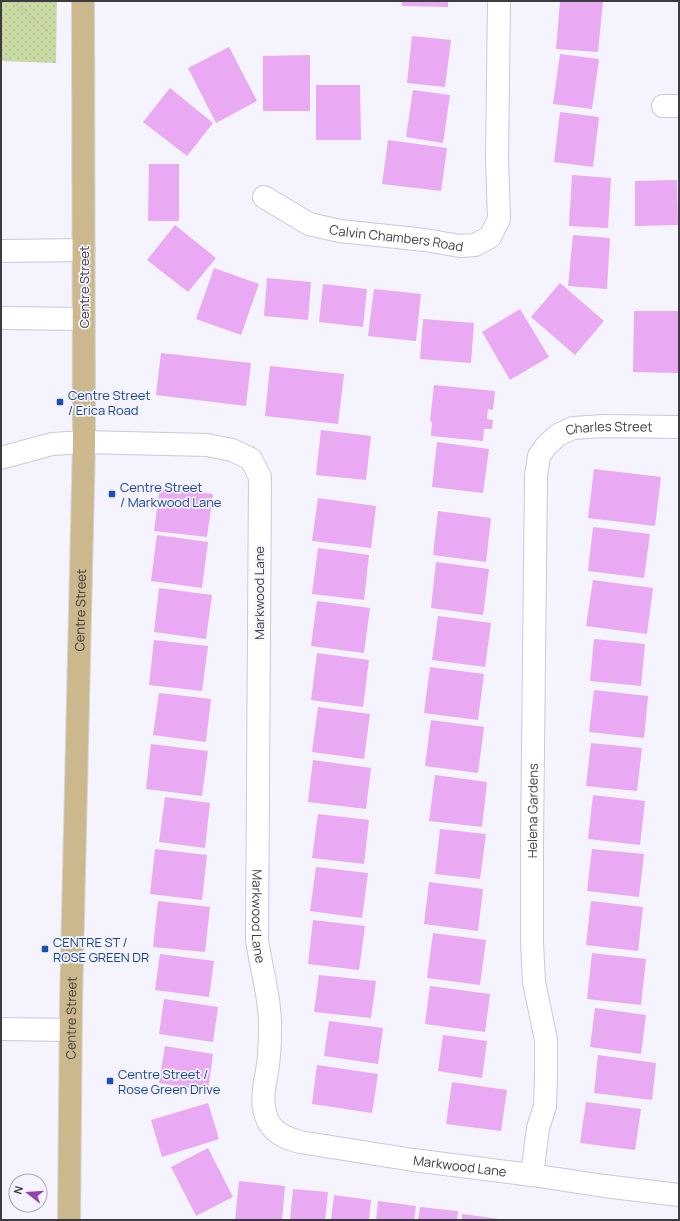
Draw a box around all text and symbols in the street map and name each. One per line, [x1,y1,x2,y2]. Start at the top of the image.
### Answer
street label: Calvin Chambers Road [328,220,465,255]
street label: Centre Street [75,246,93,328]
place label: Centre Street / Erica Road [68,386,151,419]
marker: Centre Street / Erica Road [55,397,65,407]
street label: Charles Street [562,417,653,439]
place label: Centre Street / Markwood Lane [120,478,222,511]
marker: Centre Street / Markwood Lane [107,489,117,499]
street label: Markwood Lane [250,546,268,640]
street label: Centre Street [70,569,90,652]
street label: Helena Gardens [523,763,542,858]
street label: Markwood Lane [248,869,270,965]
place label: CENTRE ST / ROSE GREEN DR [53,933,149,966]
marker: CENTRE ST / ROSE GREEN DR [40,944,50,954]
street label: Centre Street [61,976,81,1059]
place label: Centre Street / Rose Green Drive [118,1065,221,1098]
marker: Centre Street / Rose Green Drive [105,1076,115,1086]
street label: Markwood Lane [412,1151,508,1181]
north arrow [8,1173,48,1213]
text: N [10,1184,26,1196]

